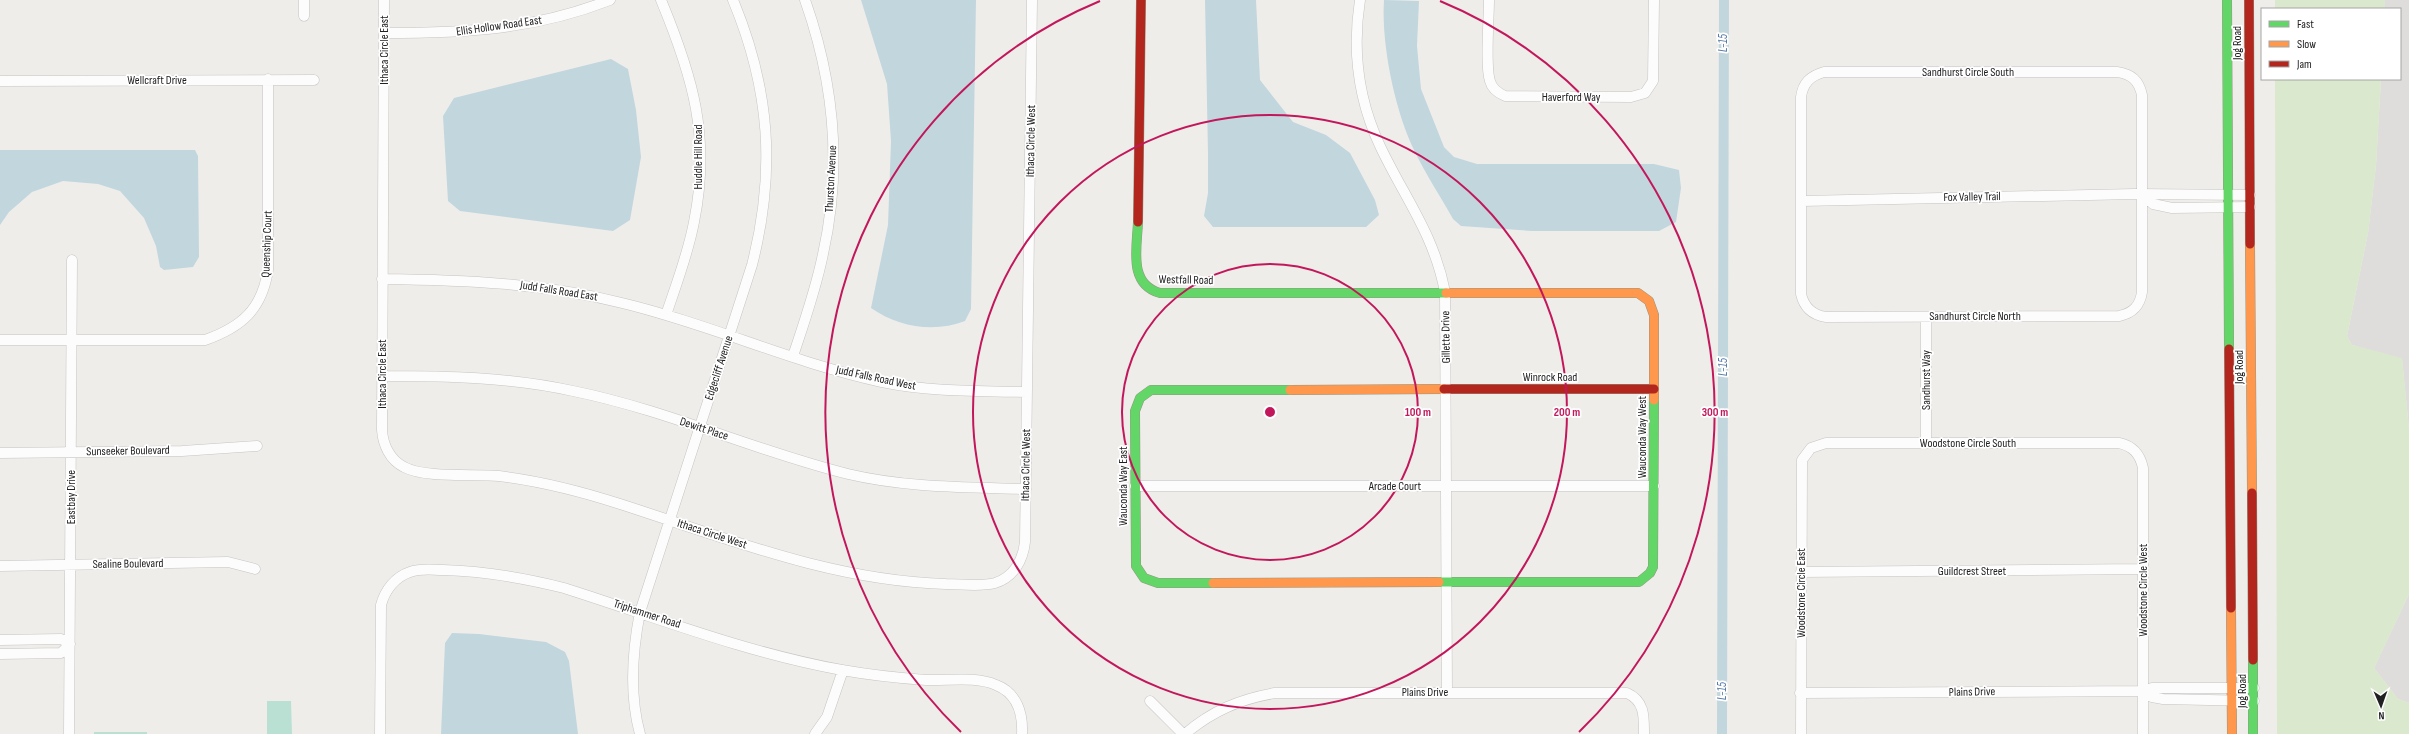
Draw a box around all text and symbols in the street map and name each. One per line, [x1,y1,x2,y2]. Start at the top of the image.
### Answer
legend [2261,8,2401,80]
street label: Ellis Hollow Road East [455,13,543,39]
street label: Ithaca Circle East [377,15,392,85]
text: Fast [2297,17,2314,32]
street label: Jog Road [2230,26,2245,61]
water label: L-15 [1715,33,1731,52]
text: Slow [2297,37,2316,52]
text: Jam [2296,57,2312,72]
street label: Sandhurst Circle South [1922,65,2014,80]
street label: Wellcraft Drive [127,73,187,88]
street label: Haverford Way [1542,90,1601,105]
street label: Ithaca Circle West [1023,104,1039,177]
street label: Huddle Hill Road [691,125,706,189]
street label: Thurston Avenue [822,145,840,213]
street label: Fox Valley Trail [1943,189,2001,205]
street label: Queenship Court [258,210,276,278]
street label: Westfall Road [1159,272,1213,288]
street label: Judd Falls Road East [518,277,599,305]
street label: Sandhurst Circle North [1929,309,2021,324]
street label: Gillette Drive [1438,311,1454,363]
street label: Edgecliff Avenue [702,334,737,402]
street label: Ithaca Circle East [375,339,390,409]
street label: Sandhurst Way [1919,350,1934,410]
street label: Jog Road [2232,350,2247,385]
water label: L-15 [1715,357,1731,376]
street label: Judd Falls Road West [834,362,918,394]
street label: Winrock Road [1523,370,1577,385]
street label: Wauconda Way West [1635,395,1650,478]
centre of rings [1263,405,1277,419]
text: 100 m [1405,405,1431,420]
text: 200 m [1554,405,1580,420]
text: 300 m [1702,405,1728,420]
street label: Dewitt Place [678,414,730,444]
street label: Ithaca Circle West [1018,428,1034,501]
street label: Woodstone Circle South [1920,436,2016,451]
street label: Sunseeker Boulevard [86,443,170,459]
street label: Wauconda Way East [1116,446,1131,526]
street label: Eastbay Drive [64,470,79,524]
street label: Arcade Court [1368,479,1422,494]
street label: Ithaca Circle West [675,516,749,552]
street label: Woodstone Circle West [2136,543,2151,636]
street label: Woodstone Circle East [1794,548,1809,638]
street label: Sealine Boulevard [92,556,164,572]
street label: Guildcrest Street [1938,564,2007,579]
street label: Triphammer Road [611,596,683,632]
street label: Jog Road [2235,674,2250,709]
water label: L-15 [1714,681,1730,700]
street label: Plains Drive [1949,684,1996,700]
street label: Plains Drive [1402,685,1448,700]
north arrow [2361,686,2401,726]
text: N [2378,709,2384,722]

